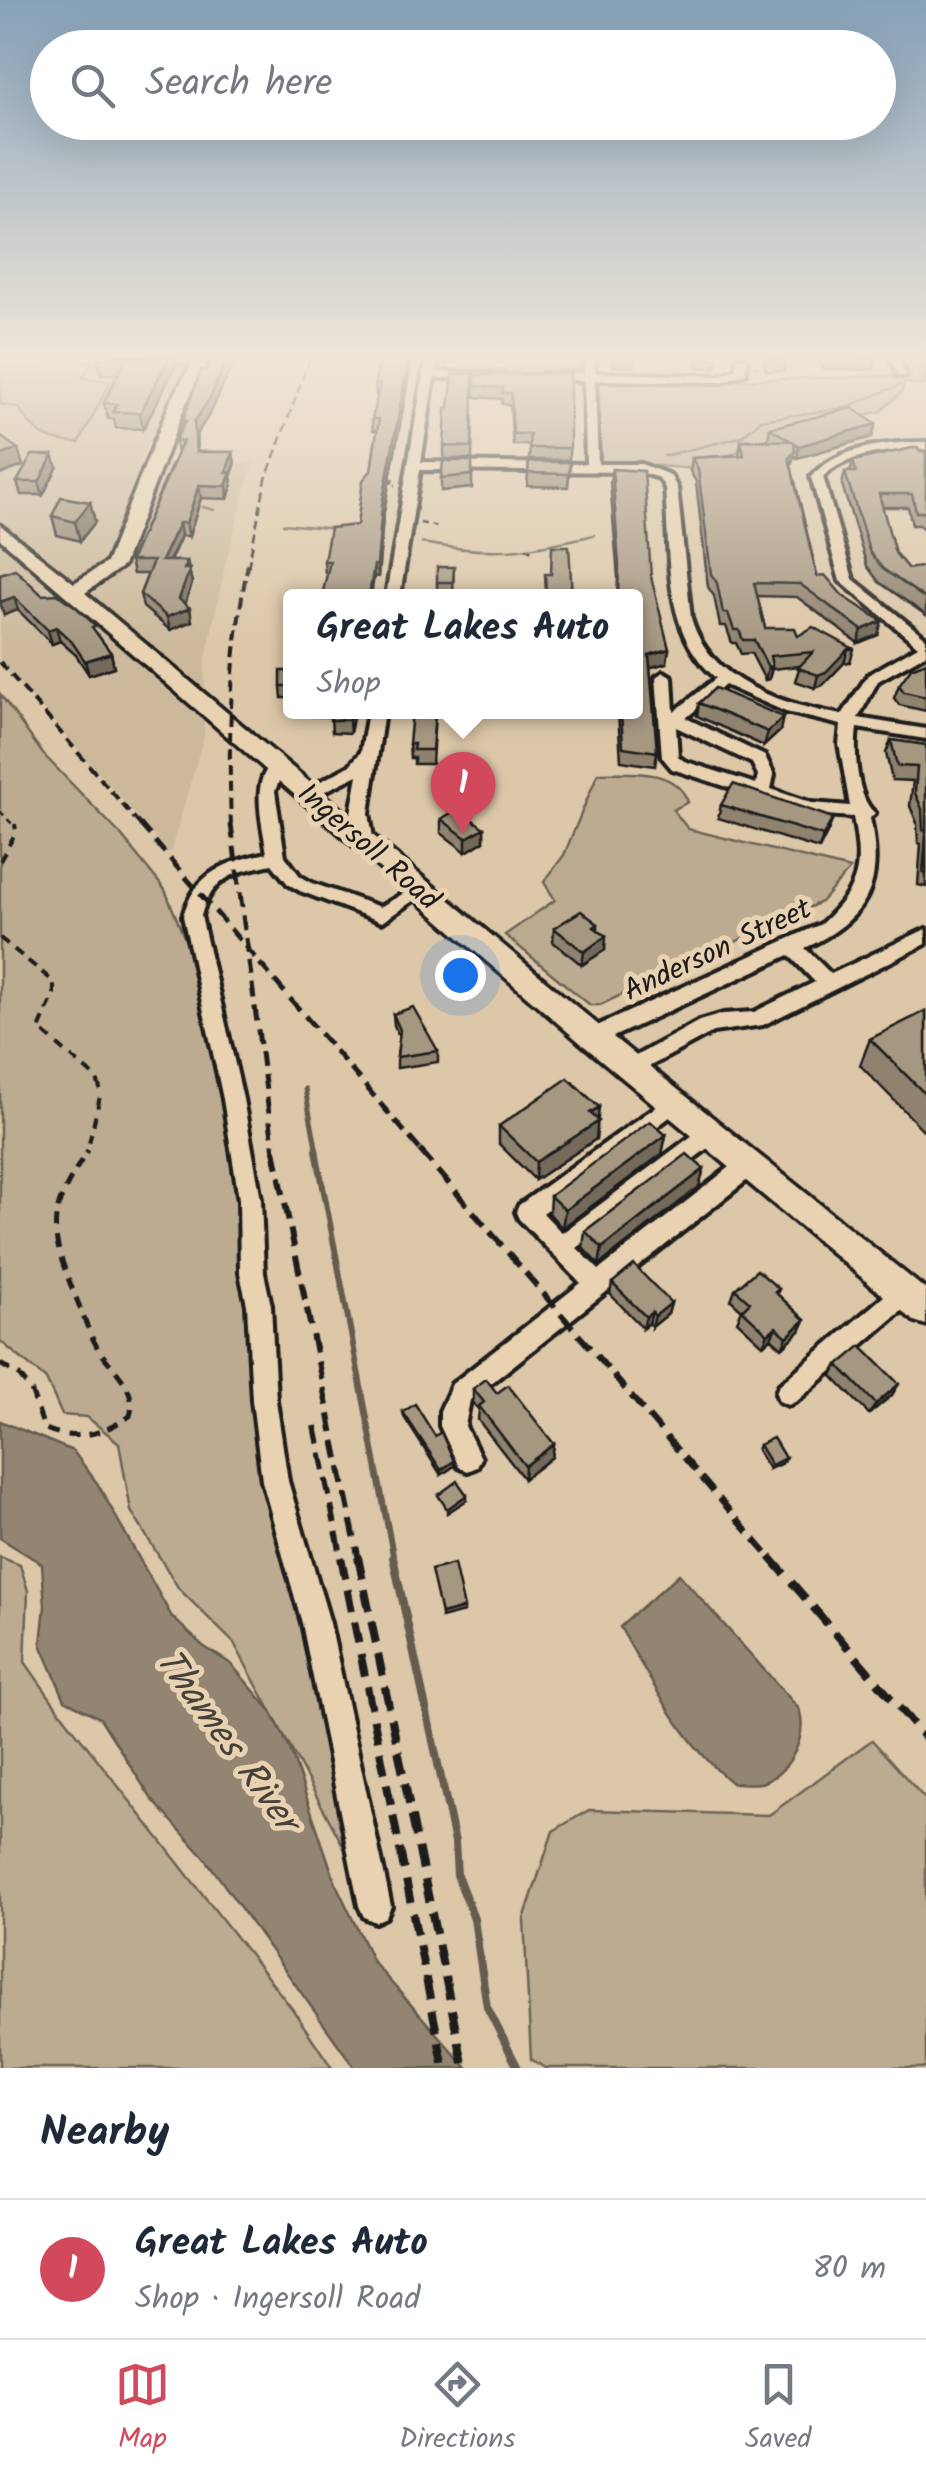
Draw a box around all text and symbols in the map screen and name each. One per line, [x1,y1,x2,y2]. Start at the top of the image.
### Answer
search box [30,30,896,140]
text: Search here [145,55,332,115]
icon: search [65,58,120,113]
popup [283,589,643,719]
text: Great Lakes Auto [317,599,609,659]
text: Shop [317,659,381,710]
pin: 1 [430,752,496,834]
street label: Ingersoll Road [285,772,451,924]
street label: Anderson Street [616,886,820,1015]
your location [435,950,486,1001]
water label: Thames River [138,1636,317,1851]
text: Nearby [40,2100,169,2167]
text: Great Lakes Auto [135,2214,428,2274]
text: 1 [68,2244,77,2295]
text: 80 m [812,2244,886,2295]
text: Shop · Ingersoll Road [135,2274,420,2325]
tab: Map [115,2357,170,2462]
tab: Directions [399,2357,515,2462]
tab: Saved [745,2357,811,2462]

